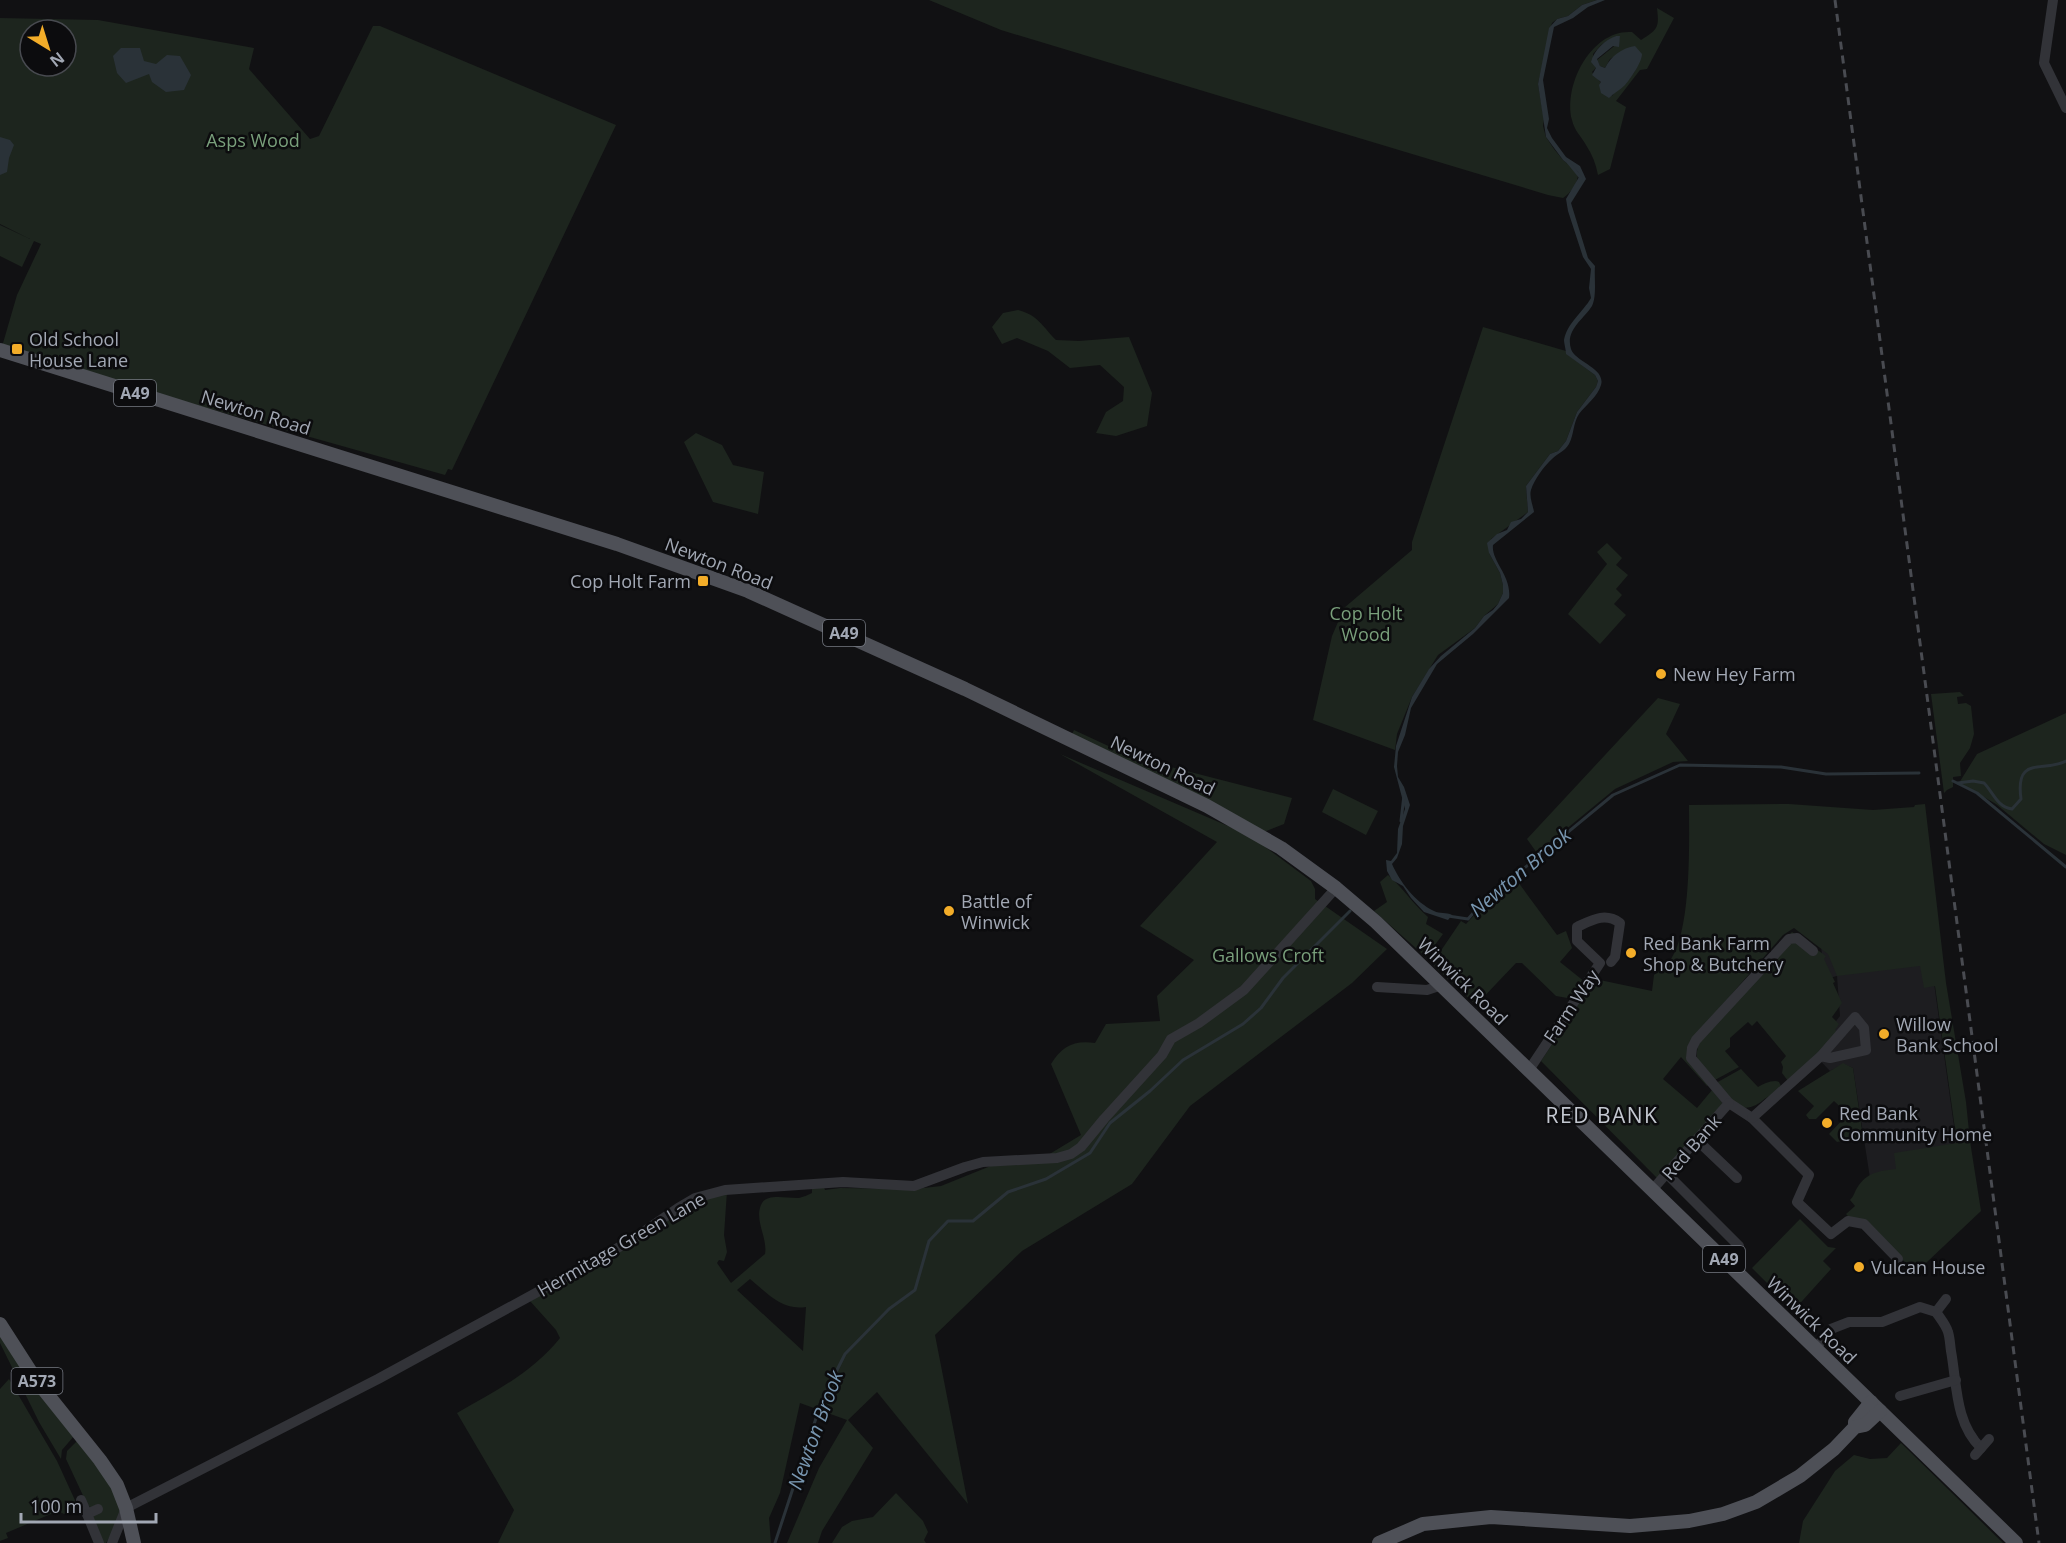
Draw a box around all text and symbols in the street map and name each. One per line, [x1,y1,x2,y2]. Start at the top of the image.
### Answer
north arrow [18,18,78,78]
text: N [45,47,69,72]
park label: Asps Wood [206,128,300,152]
place label: Old School House Lane [29,327,128,372]
marker: Old School House Lane [10,342,24,356]
road number: A49 [114,380,156,406]
street label: Newton Road [198,384,314,440]
street label: Newton Road [662,531,776,595]
place label: Cop Holt Farm [570,569,691,593]
marker: Cop Holt Farm [696,574,710,588]
park label: Cop Holt Wood [1330,601,1402,646]
road number: A49 [823,620,865,646]
place label: New Hey Farm [1673,662,1796,686]
marker: New Hey Farm [1654,667,1668,681]
street label: Newton Road [1107,729,1219,801]
water label: Newton Brook [1463,821,1578,923]
place label: Battle of Winwick [961,889,1033,934]
marker: Battle of Winwick [942,904,956,918]
place label: Red Bank Farm Shop & Butchery [1643,931,1784,976]
street label: Winwick Road [1413,932,1513,1030]
park label: Gallows Croft [1212,943,1324,967]
marker: Red Bank Farm Shop & Butchery [1624,946,1638,960]
street label: Farm Way [1538,964,1605,1047]
place label: Willow Bank School [1896,1012,1999,1057]
marker: Willow Bank School [1877,1027,1891,1041]
district label: RED BANK [1546,1101,1658,1129]
place label: Red Bank Community Home [1839,1101,1992,1146]
street label: Red Bank [1656,1109,1726,1185]
marker: Red Bank Community Home [1820,1116,1834,1130]
street label: Hermitage Green Lane [533,1186,709,1302]
road number: A49 [1703,1246,1745,1272]
place label: Vulcan House [1871,1255,1985,1279]
marker: Vulcan House [1852,1260,1866,1274]
street label: Winwick Road [1762,1271,1862,1369]
water label: Newton Brook [781,1365,849,1493]
road number: A573 [12,1368,63,1394]
scale bar [21,1486,156,1524]
text: 100 m [30,1494,82,1518]

